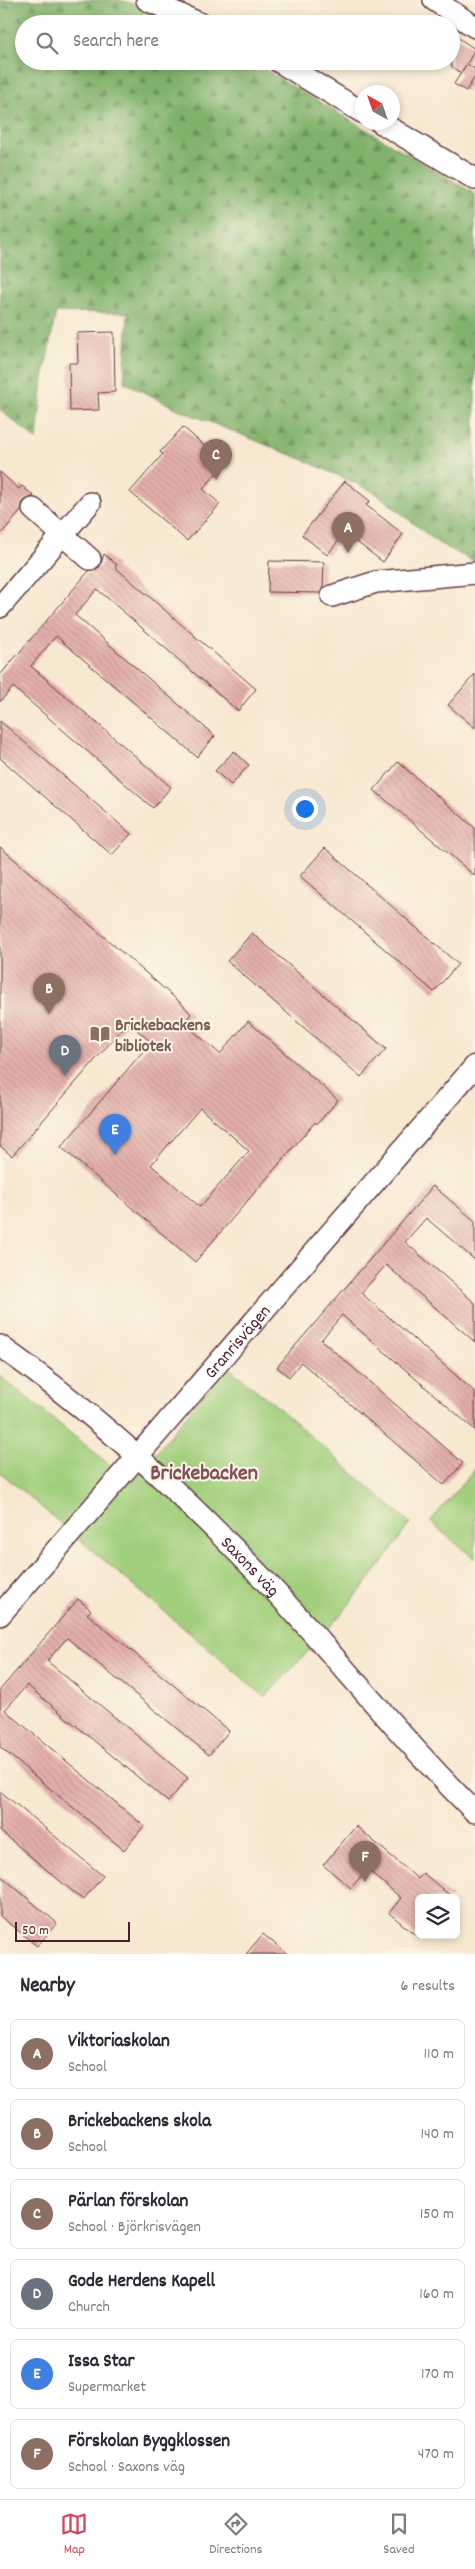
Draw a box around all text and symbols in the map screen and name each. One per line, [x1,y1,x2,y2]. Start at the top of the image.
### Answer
search box [15,15,460,70]
icon: search [33,29,61,57]
text: Search here [73,29,159,56]
north arrow [355,85,400,130]
pin: C [200,439,232,480]
pin: A [332,512,364,553]
your location [292,796,318,822]
pin: B [33,973,65,1014]
place label: Brickebackens bibliotek [115,1014,211,1060]
library icon: Brickebackens bibliotek [89,1023,111,1045]
pin: D [49,1035,81,1076]
pin: E [99,1114,131,1155]
street label: Granrisvägen [200,1300,278,1385]
district label: Brickebacken [150,1459,258,1490]
street label: Saxons väg [214,1532,284,1604]
pin: F [349,1841,381,1882]
map controls [415,1894,460,1939]
button: layers [415,1894,460,1939]
scale bar [15,1919,130,1942]
text: 50 m [22,1921,49,1941]
text: Nearby [20,1972,75,2002]
text: 6 results [400,1975,455,1998]
text: Viktoriaskolan [68,2029,170,2056]
text: A [33,2043,41,2066]
text: 110 m [424,2043,454,2066]
text: School [68,2056,107,2079]
text: Brickebackens skola [68,2109,211,2136]
text: B [33,2123,41,2146]
text: 140 m [420,2123,454,2146]
text: School [68,2136,107,2159]
text: Pärlan förskolan [68,2189,188,2216]
text: C [33,2203,41,2226]
text: 150 m [420,2203,454,2226]
text: School · Björkrisvägen [68,2216,201,2239]
text: Gode Herdens Kapell [68,2269,215,2296]
text: D [33,2283,41,2306]
text: 160 m [419,2283,454,2306]
text: Church [68,2296,110,2319]
text: Issa Star [68,2349,135,2376]
text: E [33,2363,41,2386]
text: 170 m [421,2363,454,2386]
text: Supermarket [68,2376,146,2399]
text: Förskolan Byggklossen [68,2429,230,2456]
text: F [33,2443,41,2466]
text: 470 m [418,2443,454,2466]
text: School · Saxons väg [68,2456,185,2479]
tab: Map [60,2510,88,2560]
tab: Directions [209,2510,262,2560]
tab: Saved [383,2510,415,2560]

